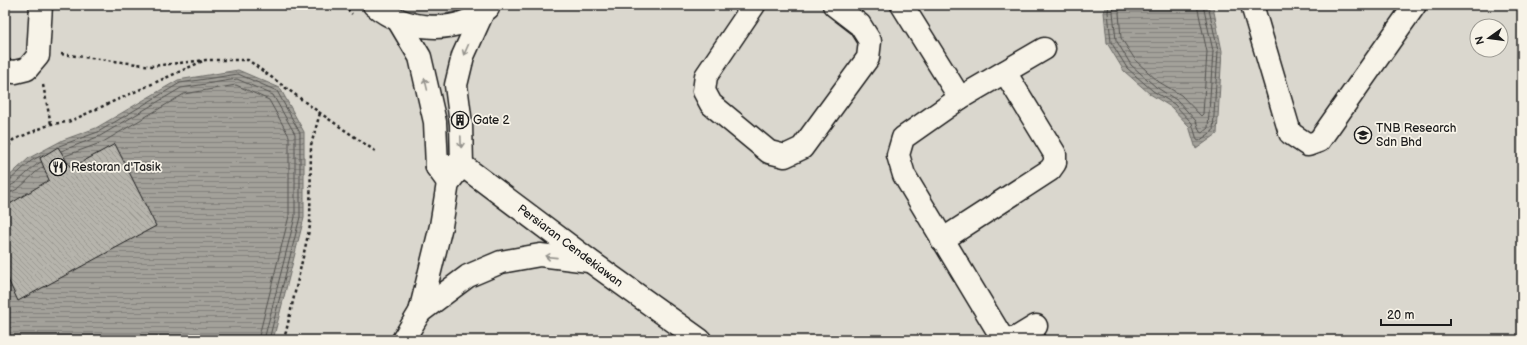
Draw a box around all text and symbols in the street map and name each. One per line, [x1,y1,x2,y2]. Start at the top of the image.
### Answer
north arrow [1469,18,1509,58]
text: N [1472,35,1487,46]
one-way arrow [462,43,469,55]
one-way arrow [422,78,430,91]
building icon: Gate 2 [450,110,470,130]
place label: Gate 2 [473,113,510,128]
place label: TNB Research Sdn Bhd [1376,121,1457,150]
school or university icon: TNB Research Sdn Bhd [1353,125,1373,145]
one-way arrow [458,135,465,148]
restaurant icon: Restoran d'Tasik [48,157,68,177]
place label: Restoran d'Tasik [71,160,161,175]
street label: Persiaran Cendekiawan [514,201,626,291]
one-way arrow [545,253,558,260]
scale bar [1381,301,1451,327]
text: 20 m [1387,308,1414,323]

